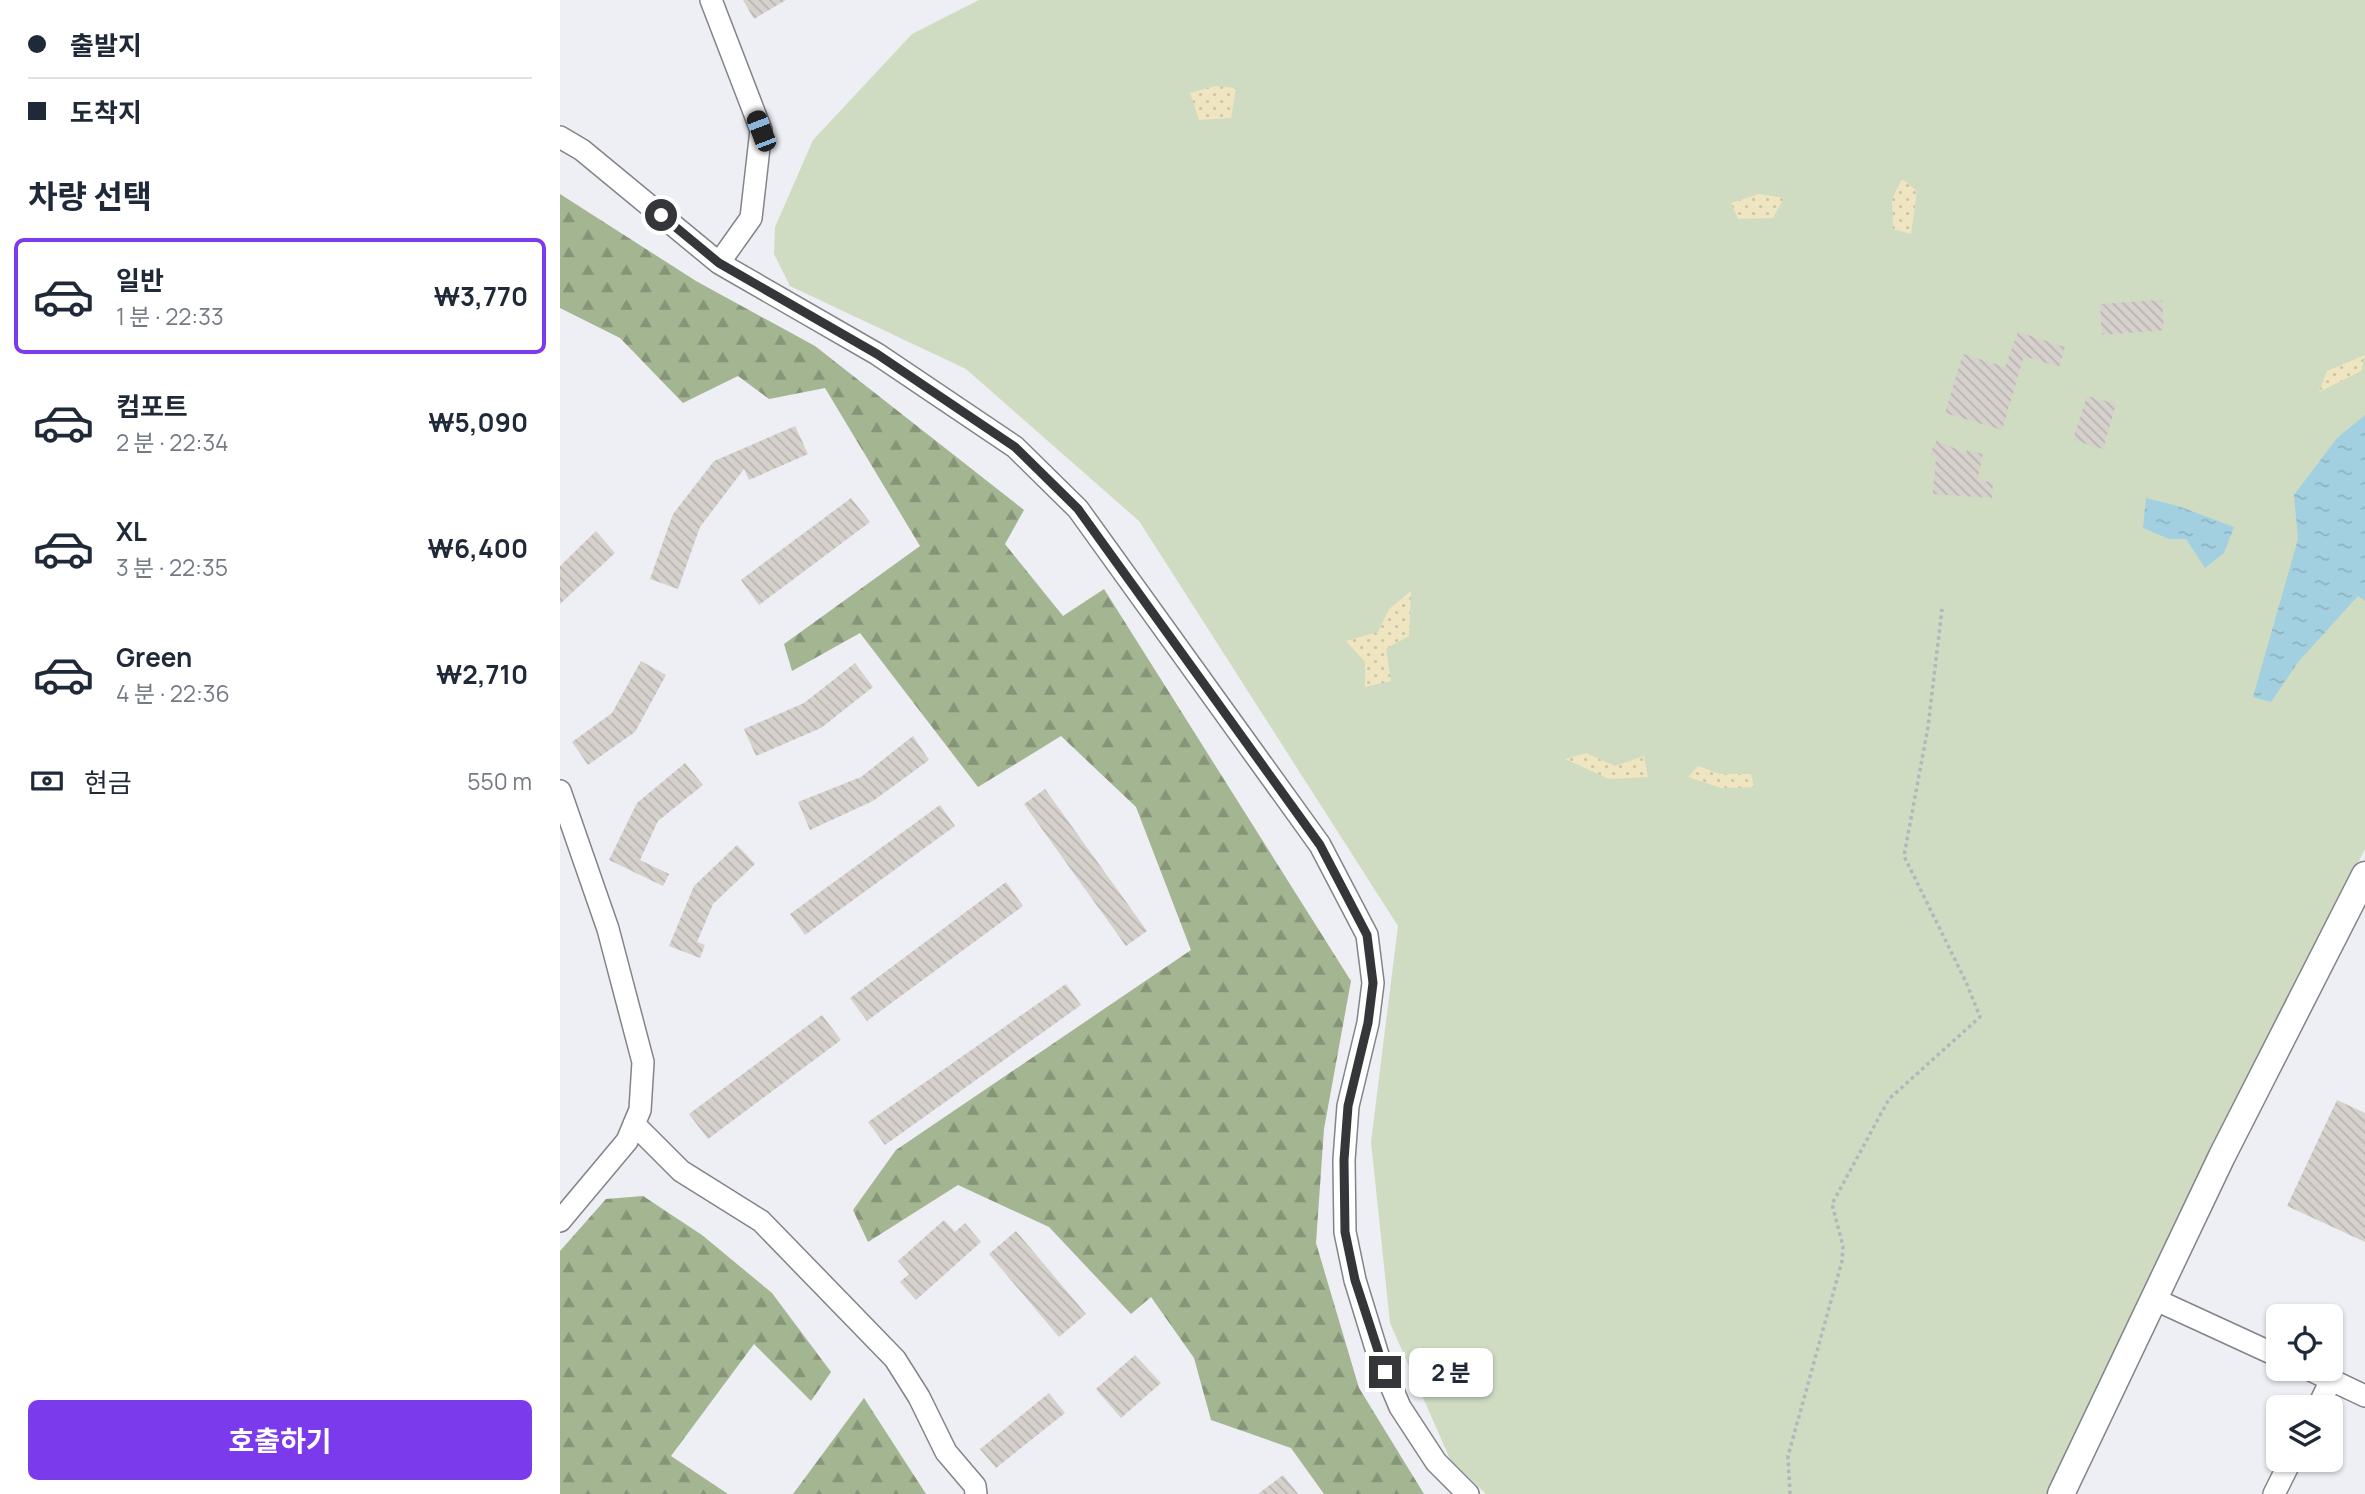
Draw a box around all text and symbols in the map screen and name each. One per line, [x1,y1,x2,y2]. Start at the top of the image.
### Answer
text: 출발지 [70,27,142,63]
text: 도착지 [70,94,142,130]
car [744,108,779,154]
text: 차량 선택 [28,174,152,218]
route start [645,199,677,231]
text: 일반 [116,262,164,298]
icon: car [32,265,95,328]
text: ₩3,770 [434,278,528,314]
text: 1 분 · 22:33 [116,300,224,332]
text: 컴포트 [116,388,188,424]
icon: car [32,391,95,454]
text: ₩5,090 [428,404,528,440]
text: 2 분 · 22:34 [116,426,229,458]
text: XL [116,513,147,549]
icon: car [32,517,95,580]
text: ₩6,400 [428,530,528,566]
text: 3 분 · 22:35 [116,551,228,583]
text: Green [116,639,192,675]
icon: car [32,643,95,706]
text: ₩2,710 [436,656,528,692]
text: 4 분 · 22:36 [116,677,230,709]
icon: cash [28,762,66,800]
text: 현금 [84,764,132,800]
text: 550 m [467,765,532,797]
map controls [2266,1304,2343,1472]
button: locate [2266,1304,2343,1381]
callout: 2 분 [1410,1348,1494,1396]
route end [1369,1356,1401,1388]
text: 2 분 [1431,1356,1471,1388]
button: layers [2266,1395,2343,1472]
button: 호출하기 [28,1400,532,1480]

